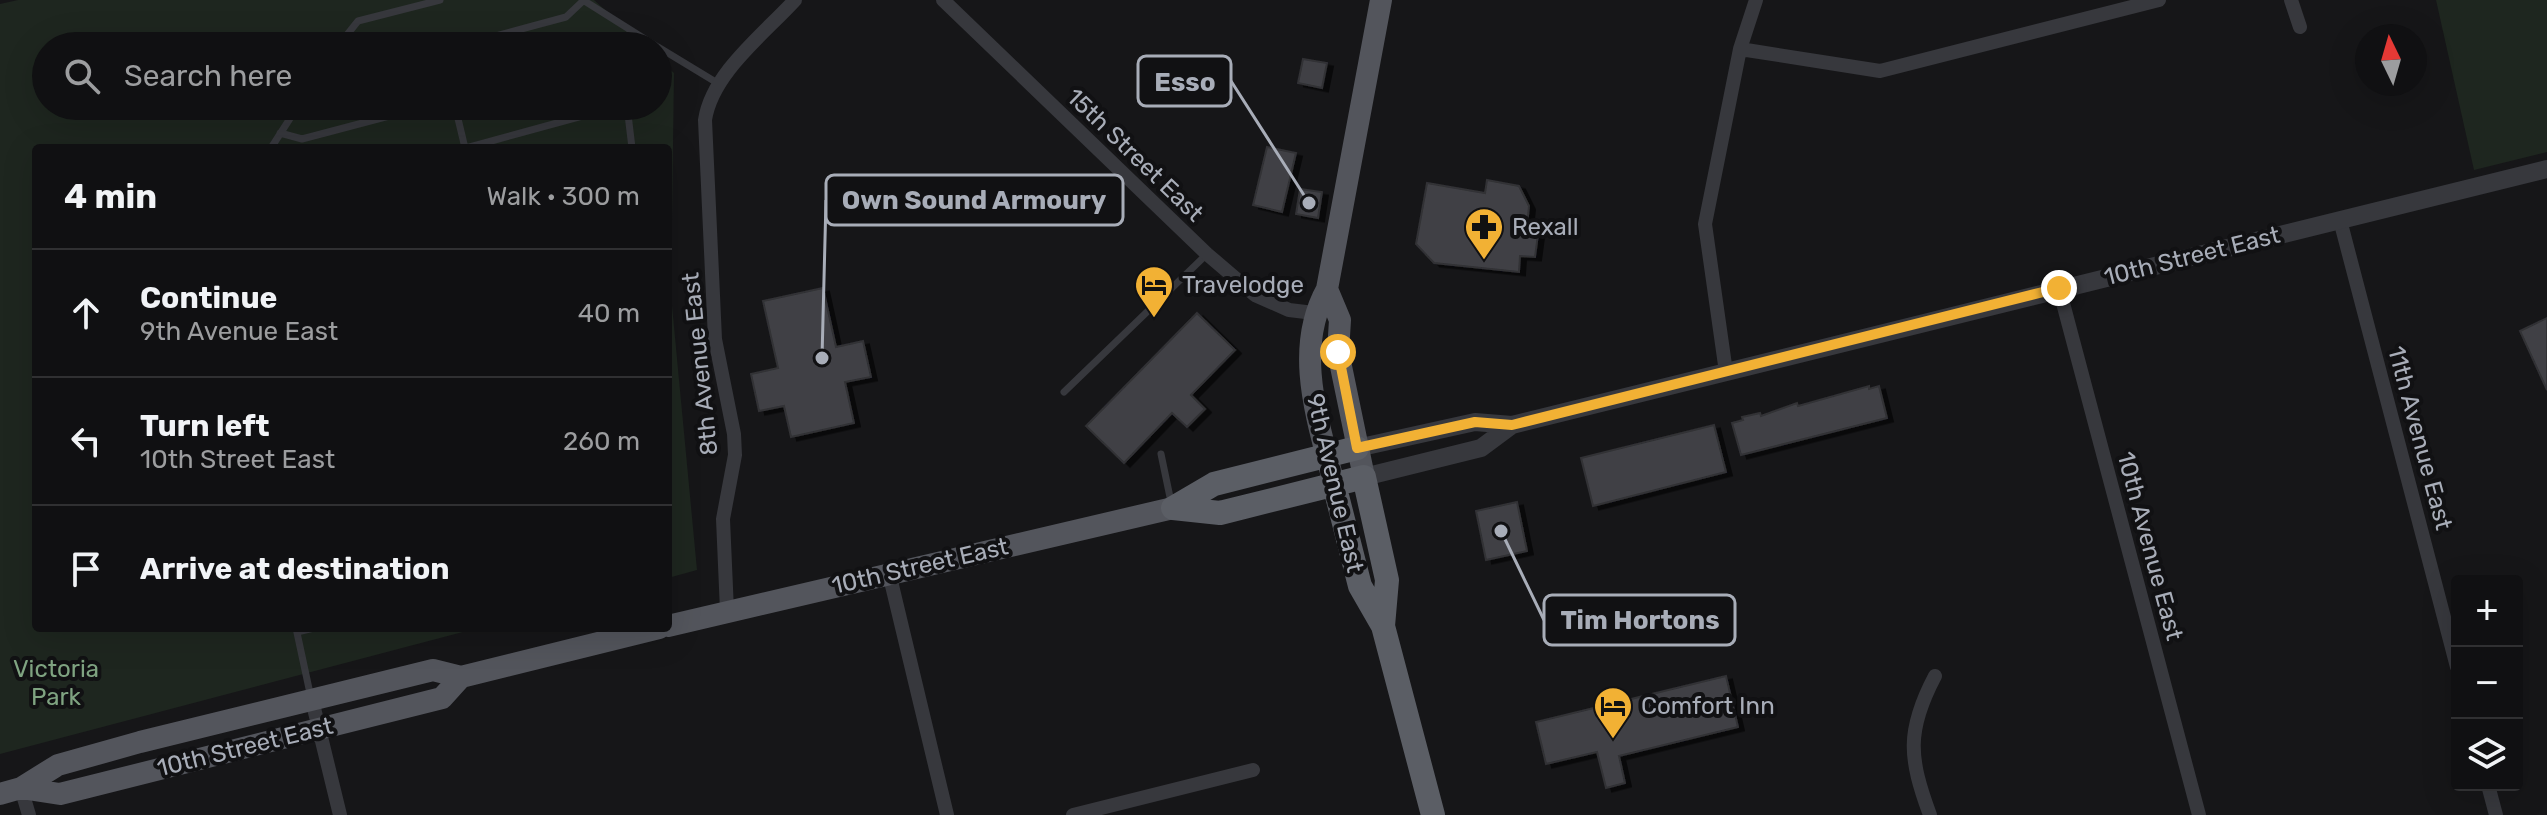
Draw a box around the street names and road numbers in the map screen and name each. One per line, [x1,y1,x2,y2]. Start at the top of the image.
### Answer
street label: 15th Street East [1061,83,1209,227]
street label: 10th Street East [2101,221,2283,291]
street label: 8th Avenue East [676,271,724,457]
street label: 11th Avenue East [2382,343,2458,533]
street label: 9th Avenue East [1301,391,1369,575]
street label: 10th Avenue East [2111,449,2189,643]
street label: 10th Street East [829,532,1011,600]
street label: 10th Street East [154,712,336,782]

